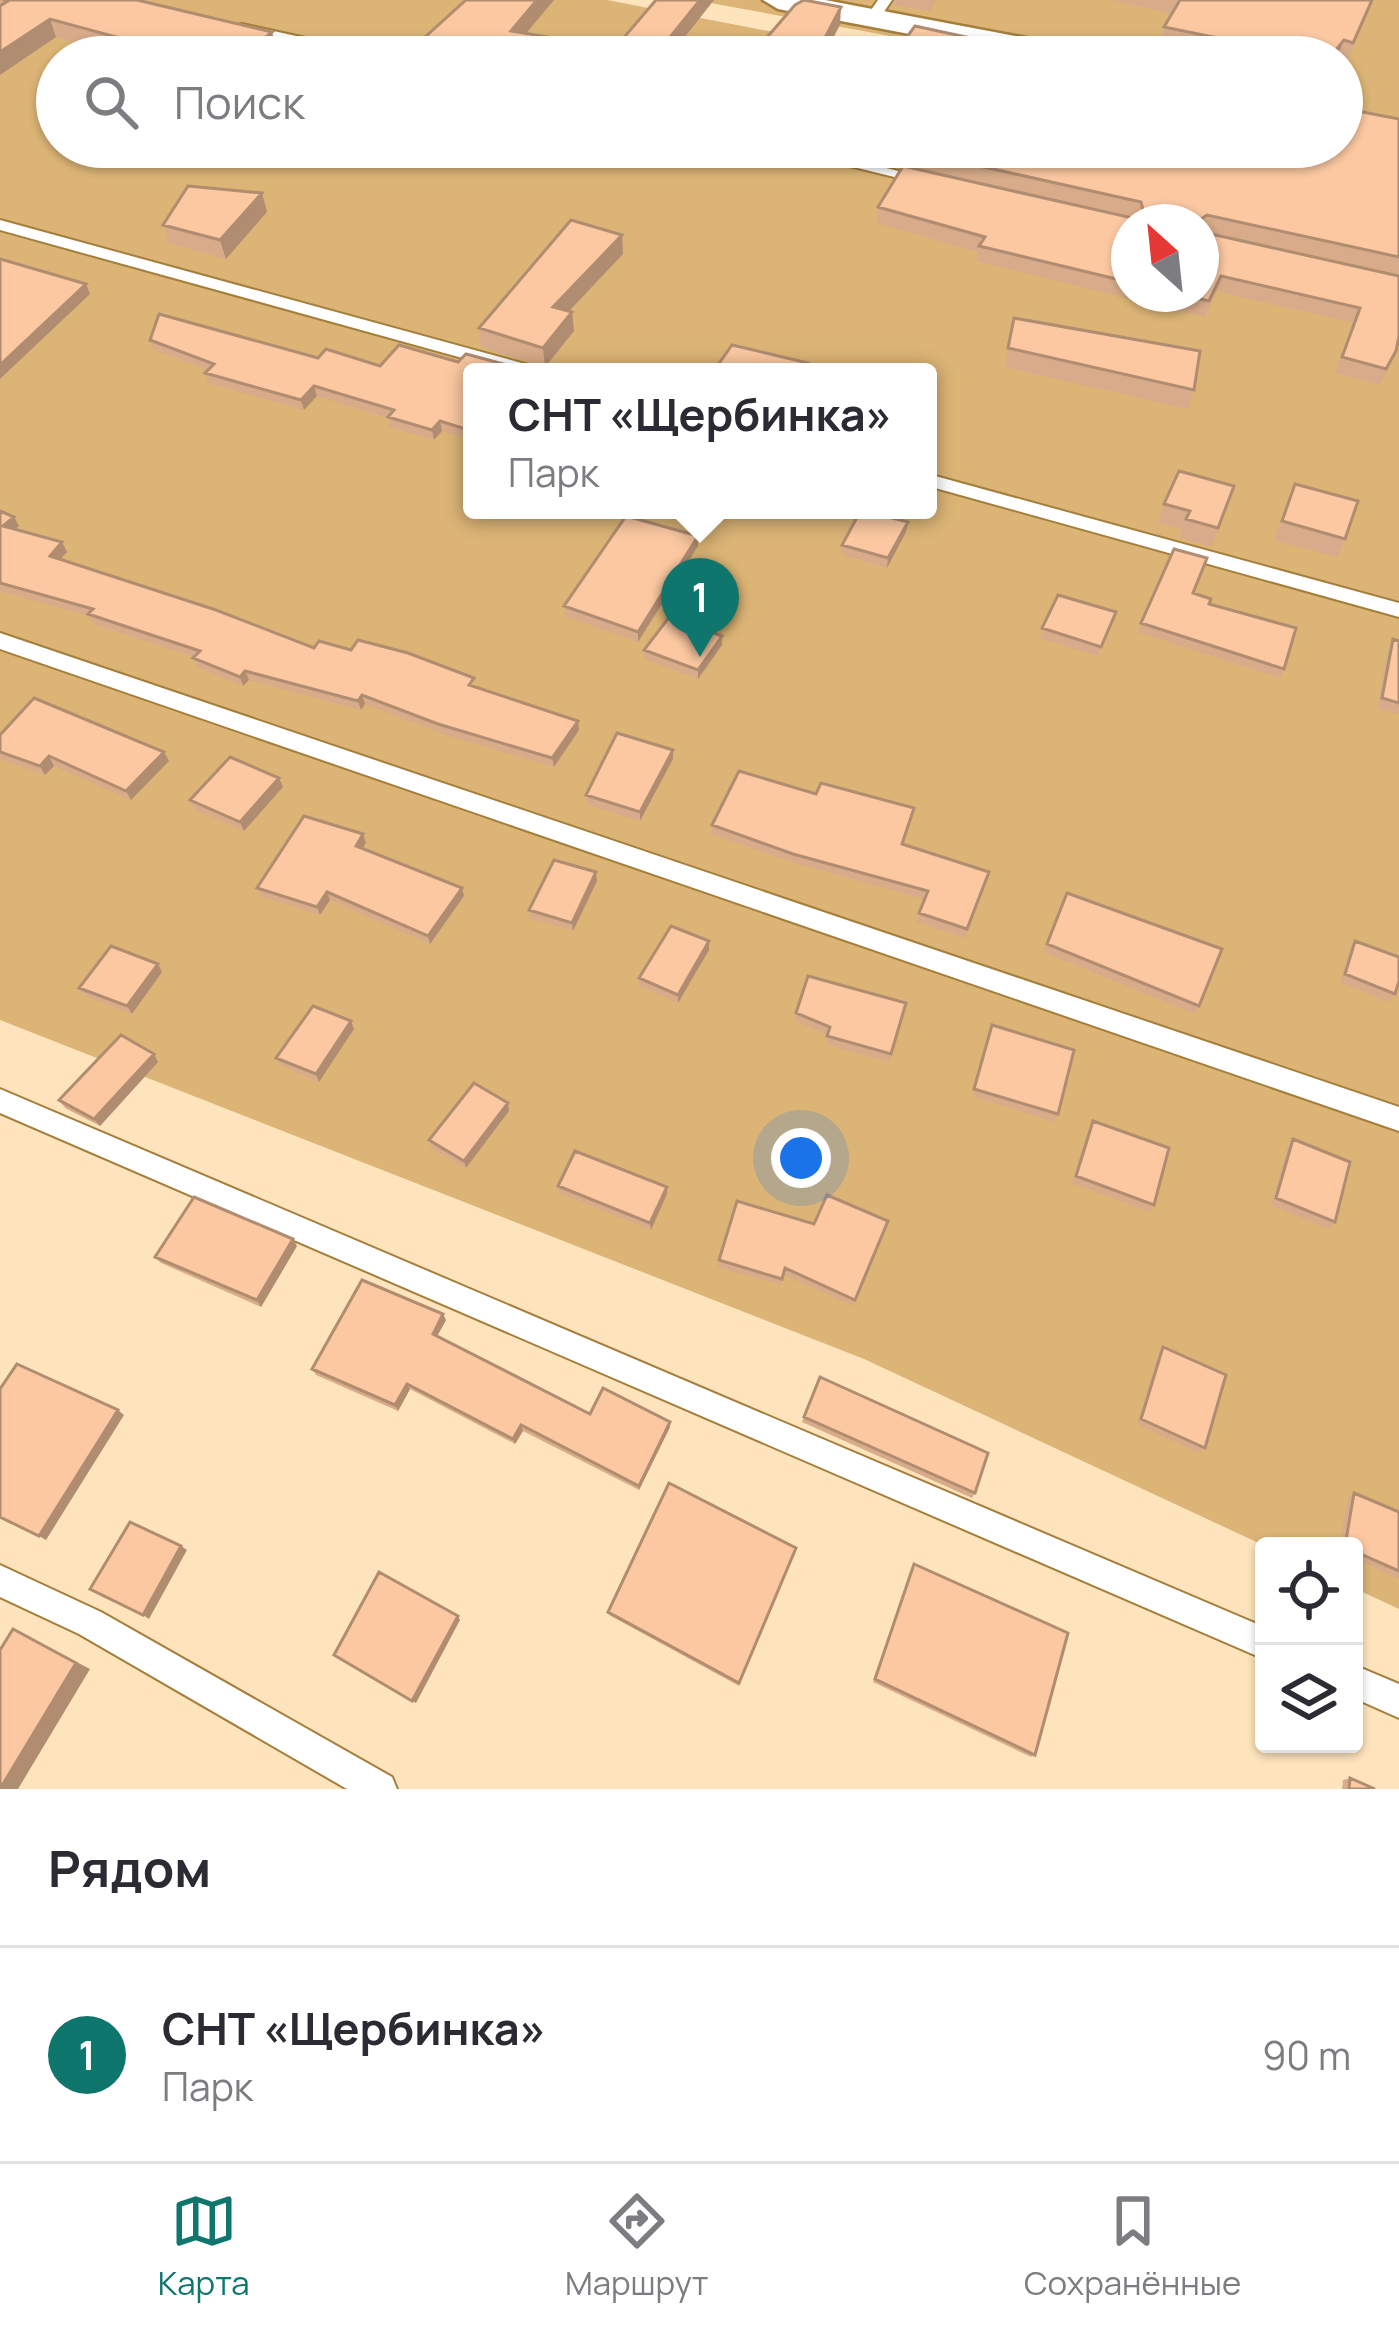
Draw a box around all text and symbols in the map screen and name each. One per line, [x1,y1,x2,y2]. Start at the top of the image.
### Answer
search box [36,36,1363,168]
icon: search [78,69,144,135]
text: Поиск [174,71,305,133]
north arrow [1111,204,1219,312]
popup [463,363,937,519]
text: СНТ «Щербинка» [508,383,892,445]
text: Парк [508,445,599,499]
pin: 1 [661,558,739,657]
your location [771,1128,831,1188]
map controls [1255,1537,1363,1753]
button: locate [1255,1537,1363,1645]
button: layers [1255,1645,1363,1753]
text: Рядом [48,1833,211,1902]
text: СНТ «Щербинка» [162,1997,546,2059]
text: 1 [78,2028,96,2082]
text: 90 m [1262,2028,1351,2082]
text: Парк [162,2059,253,2113]
tab: Карта [158,2188,250,2305]
tab: Маршрут [565,2188,709,2305]
tab: Сохранённые [1024,2188,1241,2305]

